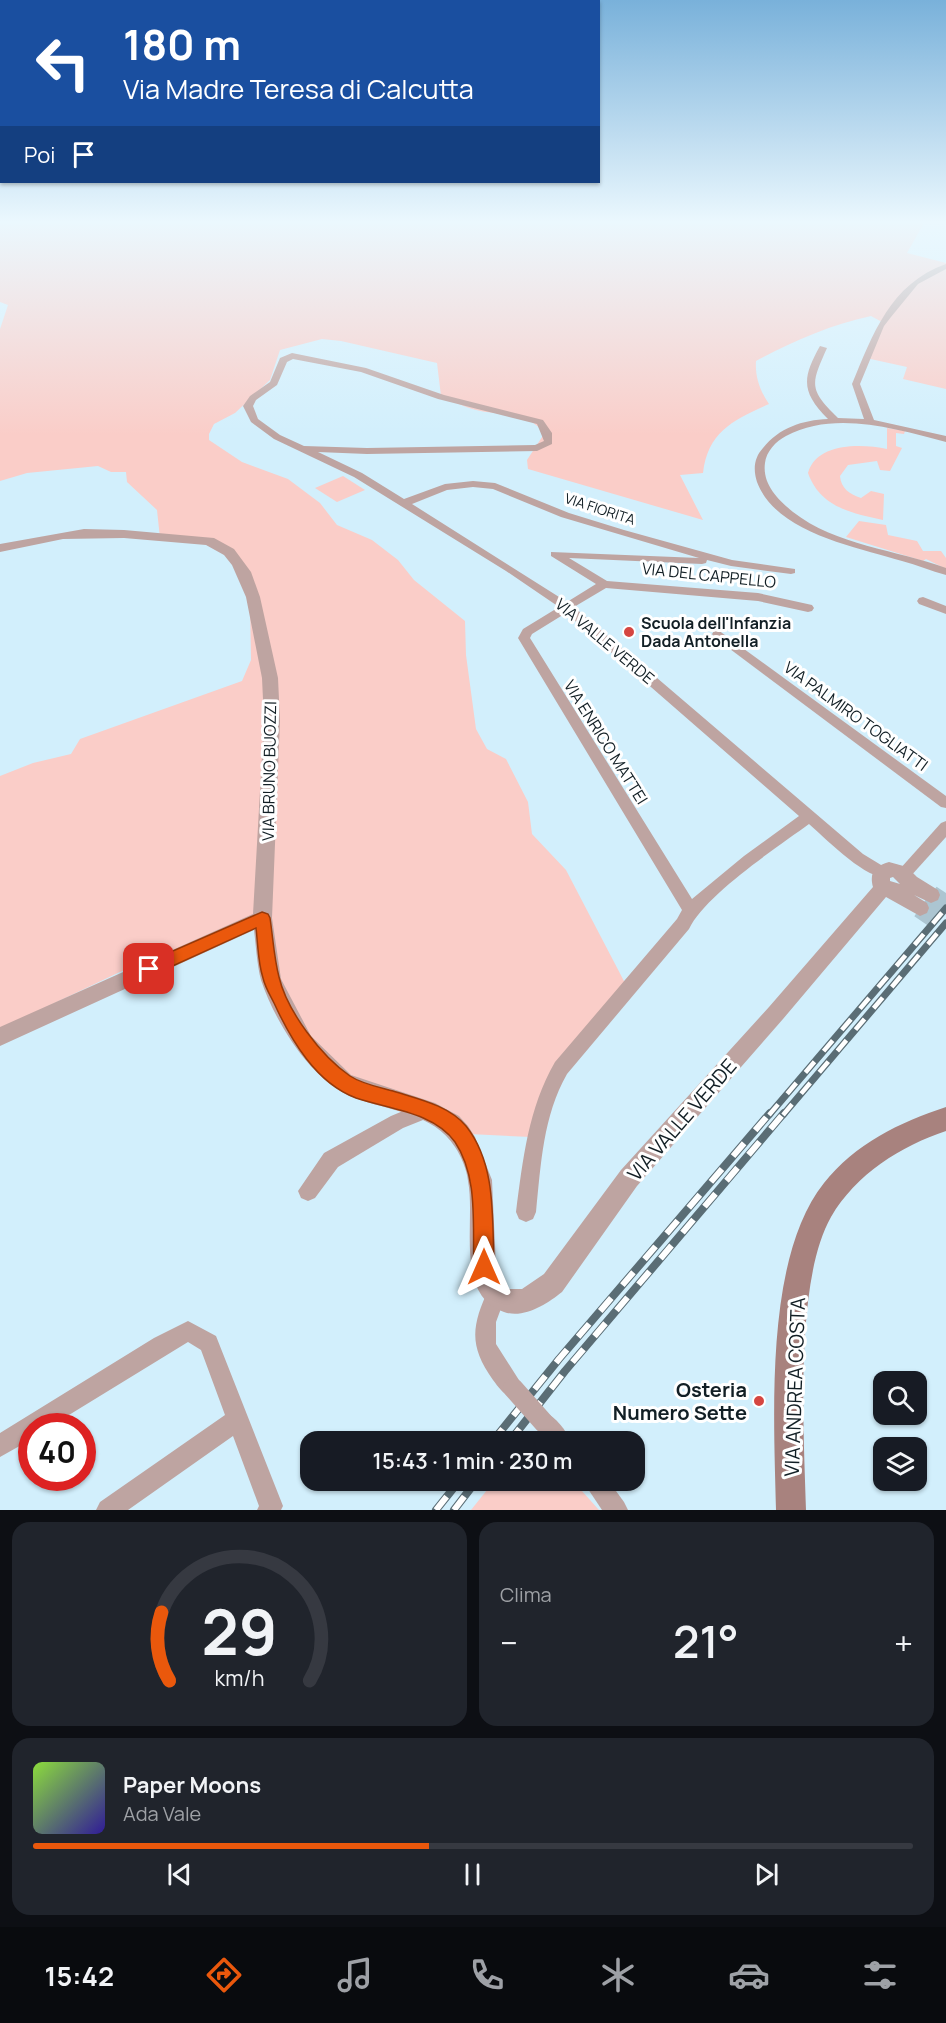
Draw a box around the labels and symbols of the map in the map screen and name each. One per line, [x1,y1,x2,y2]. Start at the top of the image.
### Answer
street label: VIA FIORITA [563,488,638,529]
street label: VIA DEL CAPPELLO [641,557,777,593]
street label: VIA VALLE VERDE [551,593,659,689]
place label: Scuola dell'Infanzia Dada Antonella [641,612,791,652]
marker: Scuola dell'Infanzia Dada Antonella [622,625,636,639]
street label: VIA PALMIRO TOGLIATTI [779,656,933,776]
street label: VIA ENRICO MATTEI [559,676,653,808]
street label: VIA BRUNO BUOZZI [257,701,281,841]
pin [123,943,174,994]
street label: VIA VALLE VERDE [621,1053,742,1186]
position arrow [452,1235,516,1299]
street label: VIA ANDREA COSTA [778,1297,811,1477]
place label: Osteria Numero Sette [613,1376,747,1426]
marker: Osteria Numero Sette [752,1394,766,1408]
speed limit sign: 40 [18,1413,96,1491]

